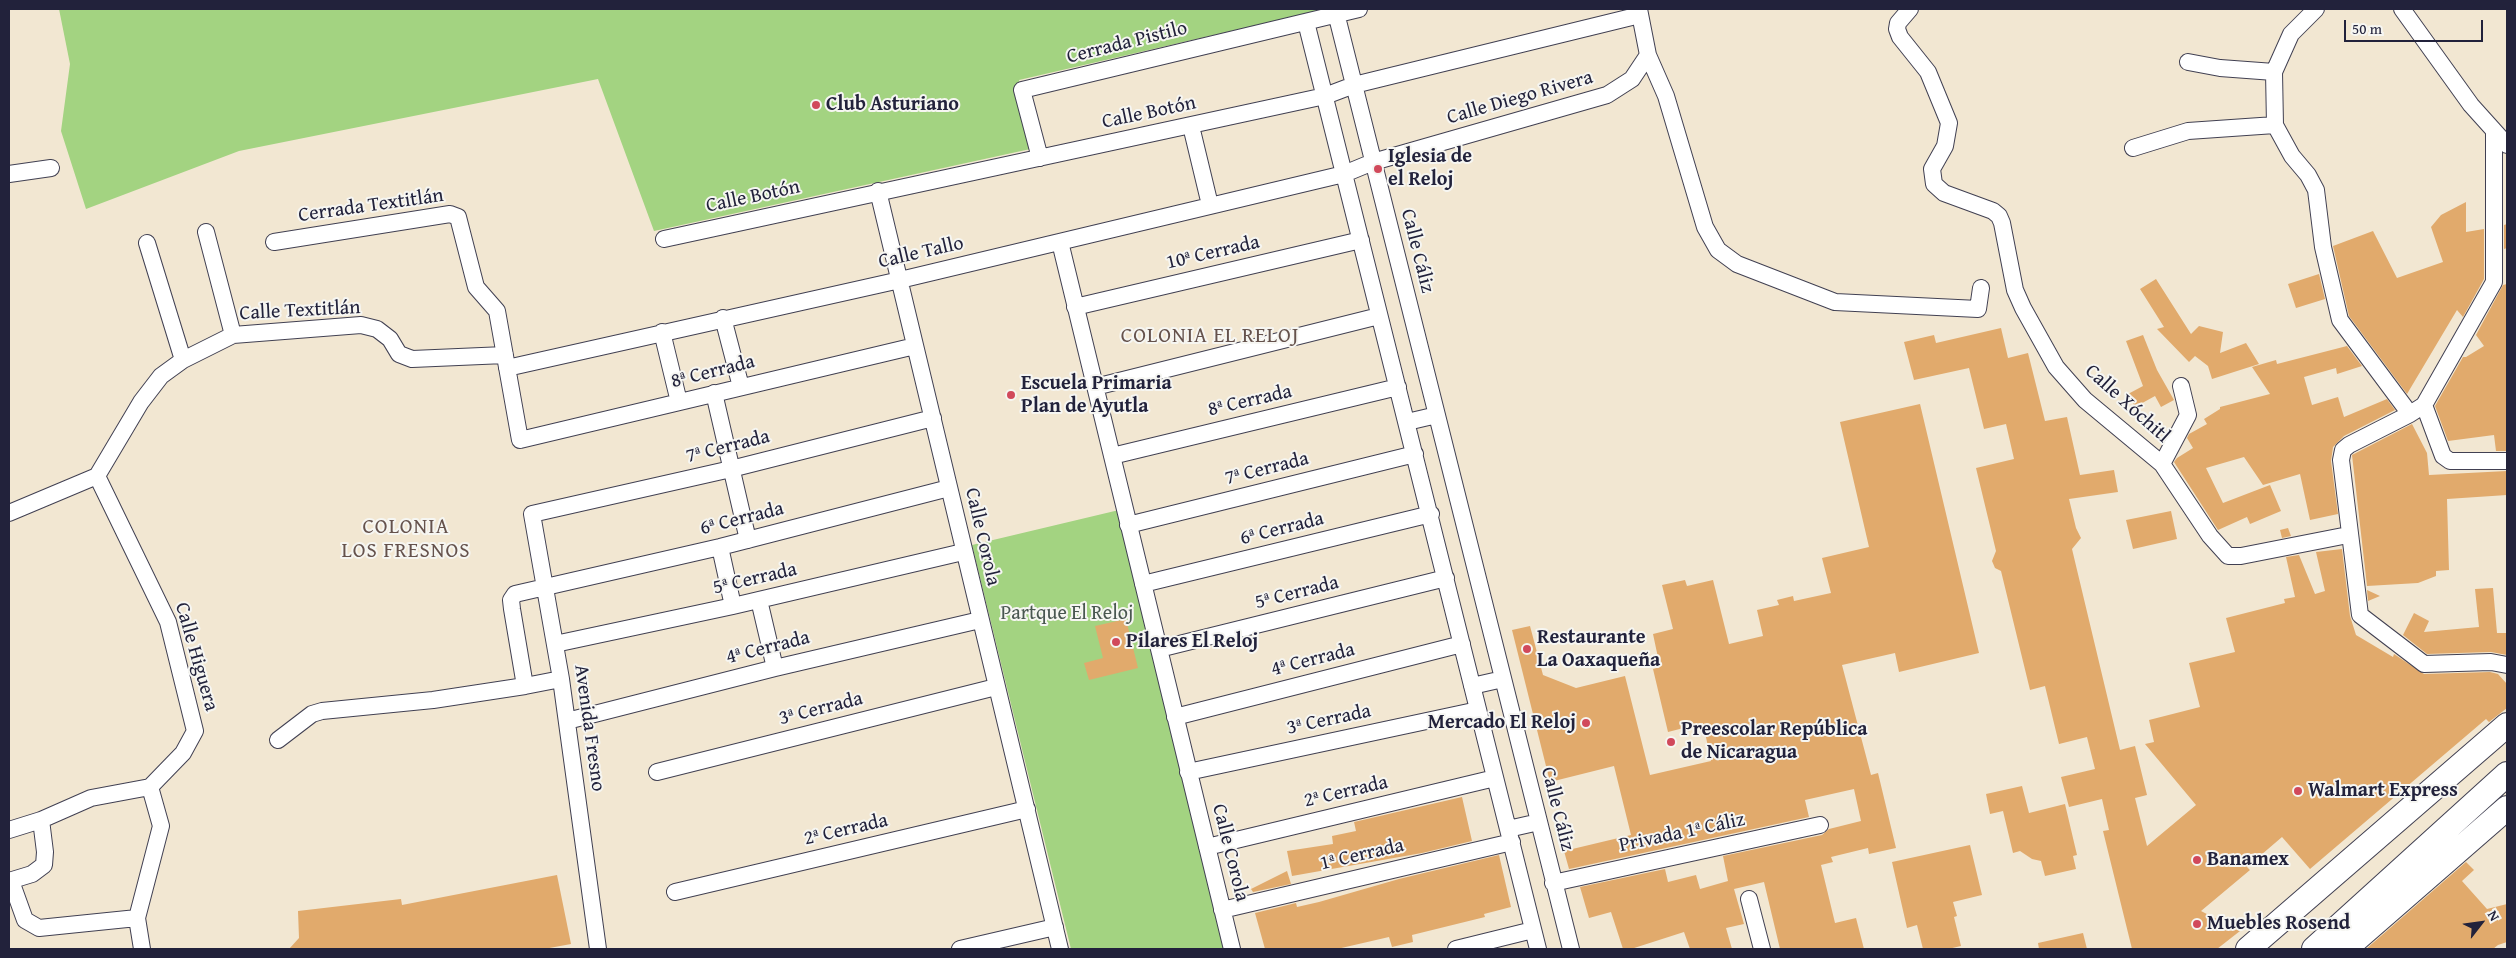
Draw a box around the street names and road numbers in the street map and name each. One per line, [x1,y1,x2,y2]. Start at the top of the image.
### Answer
street label: Cerrada Pistilo [1064,16,1190,70]
street label: Calle Diego Rivera [1444,66,1596,130]
street label: Calle Botón [1100,91,1198,135]
street label: Calle Botón [704,175,802,219]
street label: Cerrada Textitlán [297,184,445,228]
street label: Calle Cáliz [1395,207,1439,295]
street label: 10ª Cerrada [1164,231,1262,275]
street label: Calle Tallo [876,232,966,274]
street label: Calle Textitlán [239,296,361,326]
street label: 8ª Cerrada [669,350,757,394]
street label: Calle Xóchitl [2080,360,2174,448]
street label: 8ª Cerrada [1206,380,1294,422]
street label: 7ª Cerrada [684,425,772,469]
street label: 7ª Cerrada [1223,447,1311,491]
street label: Calle Corola [959,486,1005,588]
street label: 6ª Cerrada [698,497,786,541]
street label: 6ª Cerrada [1238,507,1326,551]
street label: 5ª Cerrada [711,558,799,600]
street label: 5ª Cerrada [1253,571,1341,615]
street label: Calle Higuera [169,600,223,714]
street label: 4ª Cerrada [724,626,812,670]
street label: 4ª Cerrada [1269,638,1357,682]
street label: Avenida Fresno [568,663,610,793]
street label: 3ª Cerrada [777,687,865,731]
street label: 3ª Cerrada [1285,699,1373,741]
street label: Calle Cáliz [1535,765,1579,853]
street label: 2ª Cerrada [1302,771,1390,813]
street label: Calle Corola [1206,802,1254,904]
street label: Privada 1ª Cáliz [1617,808,1747,858]
street label: 2ª Cerrada [802,809,890,851]
street label: 1ª Cerrada [1318,834,1406,876]

